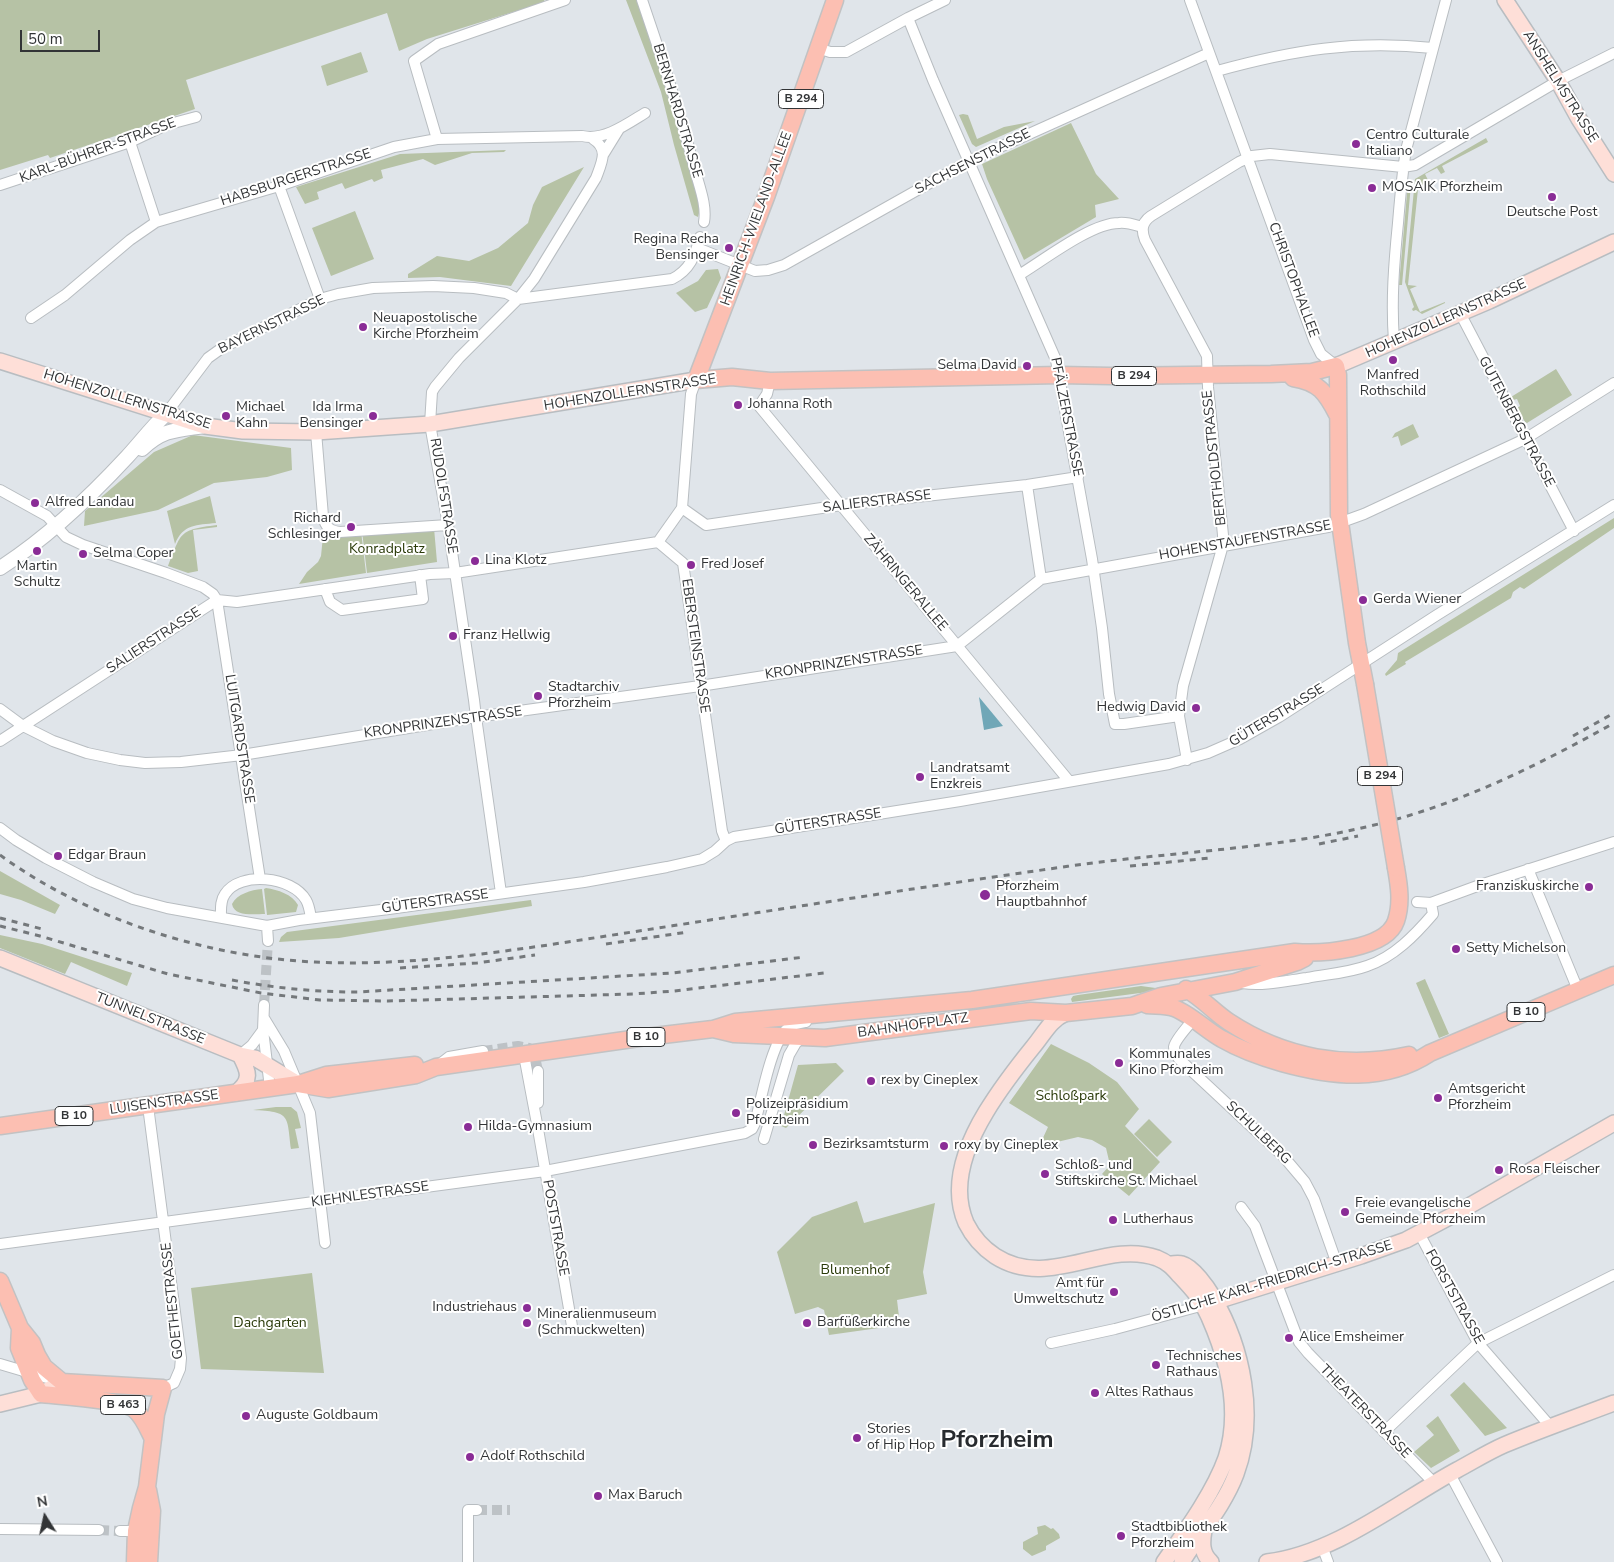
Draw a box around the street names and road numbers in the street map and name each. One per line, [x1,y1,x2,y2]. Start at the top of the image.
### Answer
street label: ANSHELMSTRASSE [1519,28,1601,146]
street label: BERNHARDSTRASSE [649,42,705,180]
road number: B 294 [778,90,824,108]
street label: KARL-BÜHRER-STRASSE [18,115,178,187]
street label: SACHSENSTRASSE [912,126,1034,198]
street label: HEINRICH-WIELAND-ALLEE [718,130,796,308]
street label: HABSBURGERSTRASSE [219,146,373,210]
street label: CHRISTOPHALLEE [1264,220,1322,340]
street label: HOHENZOLLERNSTRASSE [1363,276,1529,362]
street label: BAYERNSTRASSE [216,292,328,358]
street label: GUTENBERGSTRASSE [1474,354,1558,490]
street label: PFÄLZERSTRASSE [1046,356,1086,478]
road number: B 294 [1112,366,1156,386]
street label: HOHENZOLLERNSTRASSE [41,367,213,433]
street label: HOHENZOLLERNSTRASSE [543,371,717,415]
street label: BERTHOLDSTRASSE [1200,389,1230,527]
street label: RUDOLFSTRASSE [426,437,460,555]
street label: SALIERSTRASSE [822,487,932,517]
street label: HOHENSTAUFENSTRASSE [1158,518,1332,564]
street label: ZÄHRINGERALLEE [860,531,950,635]
street label: EBERSTEINSTRASSE [677,578,713,714]
street label: SALIERSTRASSE [104,604,204,678]
street label: KRONPRINZENSTRASSE [764,642,924,684]
street label: LUITGARDSTRASSE [220,673,258,805]
street label: GÜTERSTRASSE [1226,681,1328,751]
street label: KRONPRINZENSTRASSE [363,704,523,742]
road number: B 294 [1358,766,1402,786]
street label: GÜTERSTRASSE [773,805,883,839]
street label: GÜTERSTRASSE [380,886,490,918]
street label: TUNNELSTRASSE [93,989,207,1049]
road number: B 10 [1507,1002,1545,1022]
street label: BAHNHOFPLATZ [857,1010,969,1042]
road number: B 10 [627,1028,665,1046]
street label: LUISENSTRASSE [109,1087,219,1119]
street label: SCHULBERG [1222,1098,1294,1168]
road number: B 10 [55,1106,93,1126]
street label: KIEHNLESTRASSE [310,1178,430,1212]
street label: POSTSTRASSE [538,1179,572,1277]
street label: ÖSTLICHE KARL-FRIEDRICH-STRASSE [1150,1237,1394,1327]
street label: GOETHESTRASSE [159,1242,187,1360]
street label: FORSTSTRASSE [1421,1247,1487,1347]
street label: THEATERSTRASSE [1316,1362,1414,1462]
road number: B 463 [100,1396,146,1414]

